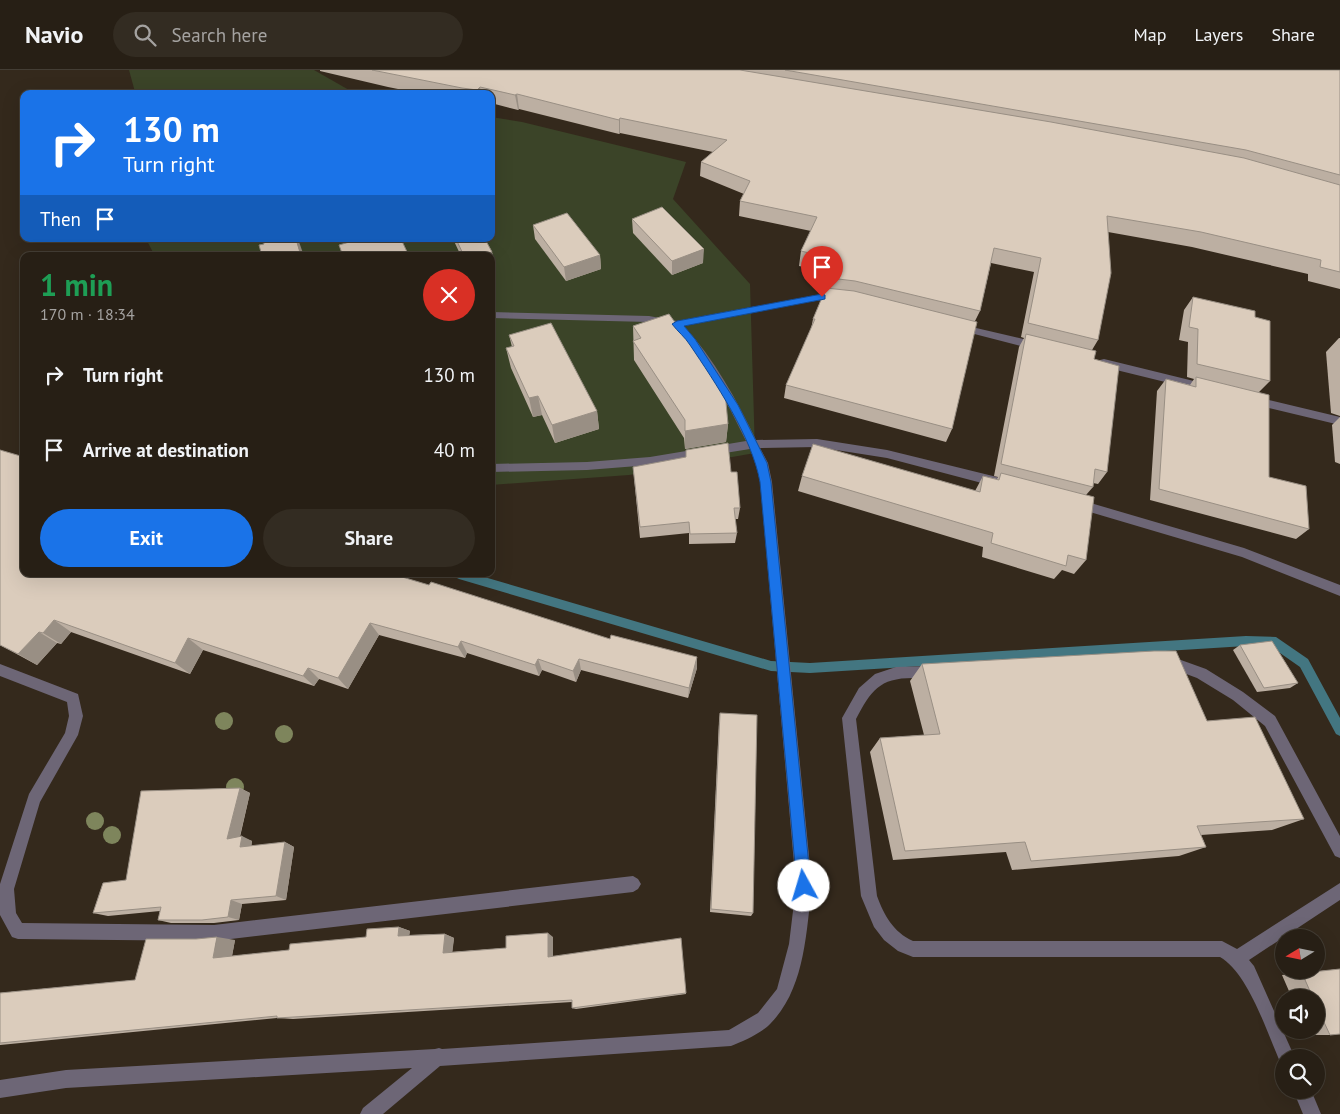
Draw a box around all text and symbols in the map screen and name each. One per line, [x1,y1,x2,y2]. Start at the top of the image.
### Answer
search box [113,12,463,57]
text: Navio [25,19,83,50]
icon: search [131,21,159,49]
text: Search here [171,23,267,47]
text: Map [1134,23,1166,46]
text: Layers [1194,23,1243,46]
text: Share [1271,23,1315,46]
text: 130 m [123,106,220,152]
icon: right [40,110,105,175]
text: Turn right [123,150,215,178]
icon: arrive [91,205,119,233]
text: Then [40,207,81,231]
pin [801,246,843,297]
icon: arrive [808,253,836,281]
text: 1 min [40,265,113,304]
button: close [423,269,475,321]
text: 170 m · 18:34 [40,304,135,324]
icon: right [40,361,68,389]
text: Turn right [83,363,163,387]
text: 130 m [423,363,475,387]
icon: arrive [40,436,68,464]
text: Arrive at destination [83,438,249,462]
text: 40 m [434,438,475,462]
button: Exit [40,509,253,567]
button: Share [263,509,475,567]
position arrow [777,859,829,911]
north arrow [1275,929,1325,979]
map controls [1275,929,1325,1099]
button: sound [1275,989,1325,1039]
button: search [1275,1049,1325,1099]

